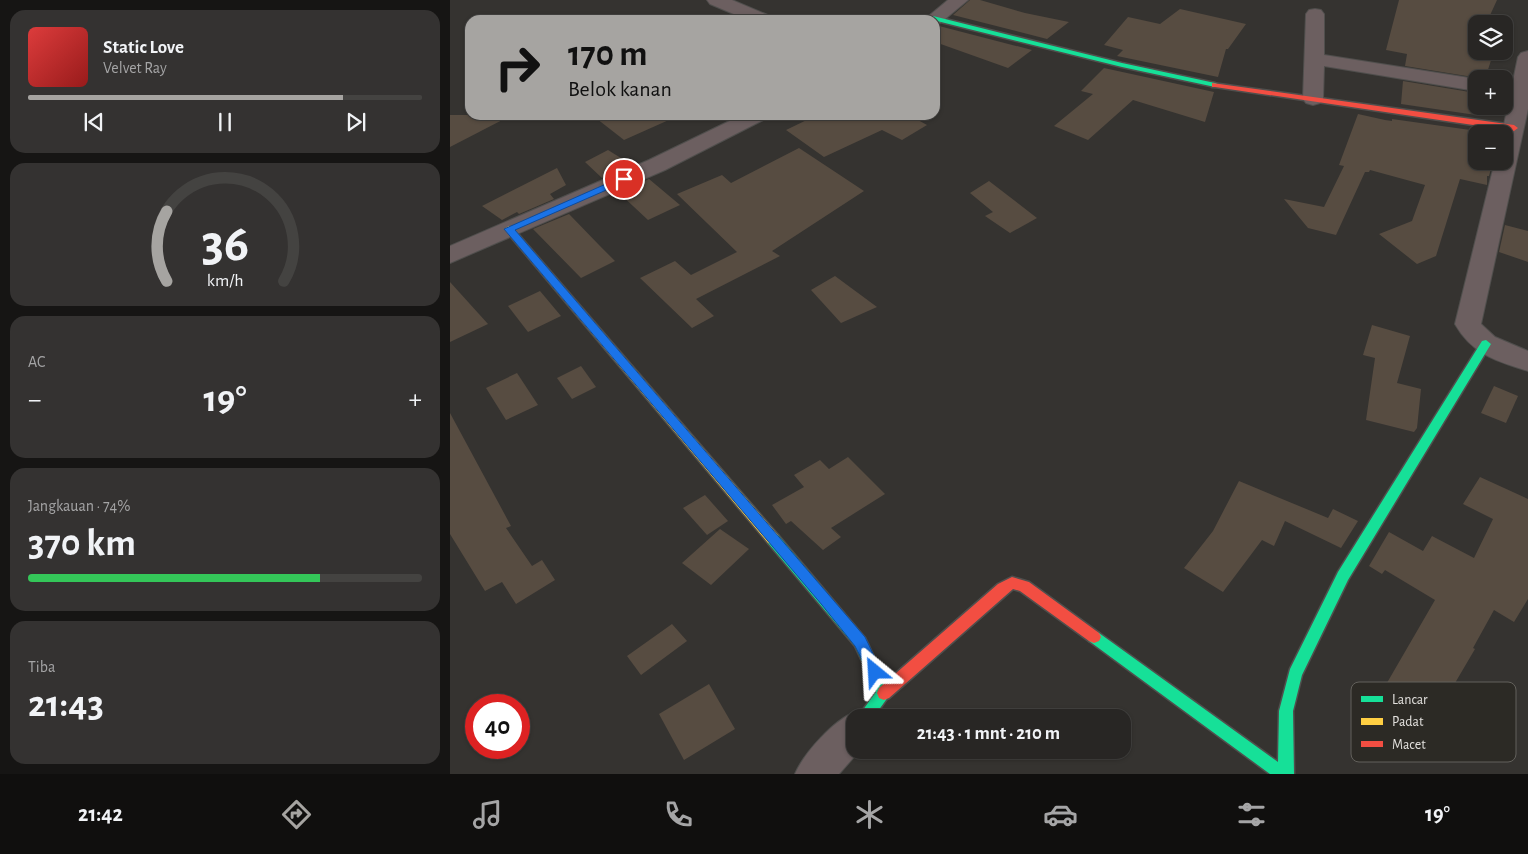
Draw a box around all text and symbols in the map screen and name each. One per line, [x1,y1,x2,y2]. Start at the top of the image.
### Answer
map controls [1468,15,1513,170]
button: layers [1468,15,1513,60]
icon: right [485,35,550,100]
text: 170 m [568,37,648,72]
text: Static Love [103,38,184,57]
text: Velvet Ray [103,60,167,76]
button: + [1468,70,1513,115]
text: Belok kanan [568,78,672,100]
icon: previous [80,108,108,136]
icon: pause [211,108,239,136]
icon: next [342,108,370,136]
button: − [1468,125,1513,170]
pin [603,158,645,200]
icon: arrive [610,165,638,193]
text: 36 [201,218,249,270]
text: km/h [207,272,243,290]
text: AC [28,354,45,370]
text: 19° [203,381,247,419]
text: − [28,386,41,414]
text: + [409,386,422,414]
text: Jangkauan · 74% [28,498,130,514]
text: 370 km [28,525,136,563]
position arrow [848,645,900,697]
text: Tiba [28,659,55,675]
legend [1351,682,1516,762]
text: 21:43 [28,686,104,724]
text: Lancar [1392,693,1428,707]
speed limit sign: 40 [465,694,530,759]
text: Padat [1392,715,1424,729]
text: 21:43 · 1 mnt · 210 m [917,724,1060,743]
text: Macet [1392,738,1426,752]
icon: directions [279,797,314,832]
icon: music [470,797,505,832]
icon: phone [661,797,696,832]
icon: climate [852,797,887,832]
icon: car [1043,797,1078,832]
icon: filters [1234,797,1269,832]
text: 21:42 [78,803,123,825]
text: 19° [1425,803,1450,825]

